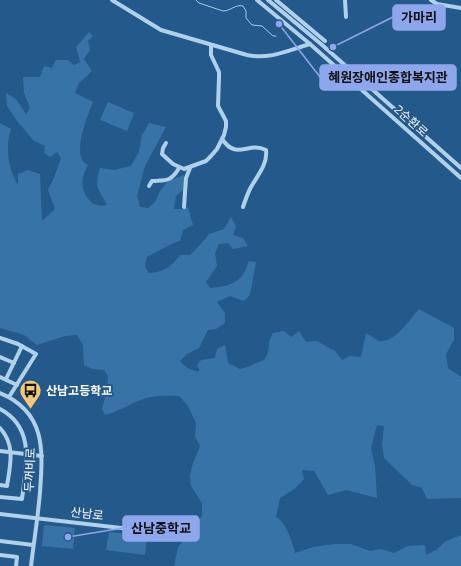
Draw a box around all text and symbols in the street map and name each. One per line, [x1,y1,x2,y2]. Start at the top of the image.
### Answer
callout: 가마리 [393,5,445,30]
text: 가마리 [401,9,437,25]
callout: 혜원장애인종합복지관 [320,65,456,90]
text: 혜원장애인종합복지관 [328,69,448,85]
street label: 2순환로 [391,102,431,140]
bus stop icon: 산남고등학교 [18,378,44,411]
place label: 산남고등학교 [46,383,112,398]
street label: 두꺼비로 [21,448,38,492]
street label: 산남로 [70,504,104,523]
callout: 산남중학교 [123,516,199,541]
text: 산남중학교 [131,520,191,536]

